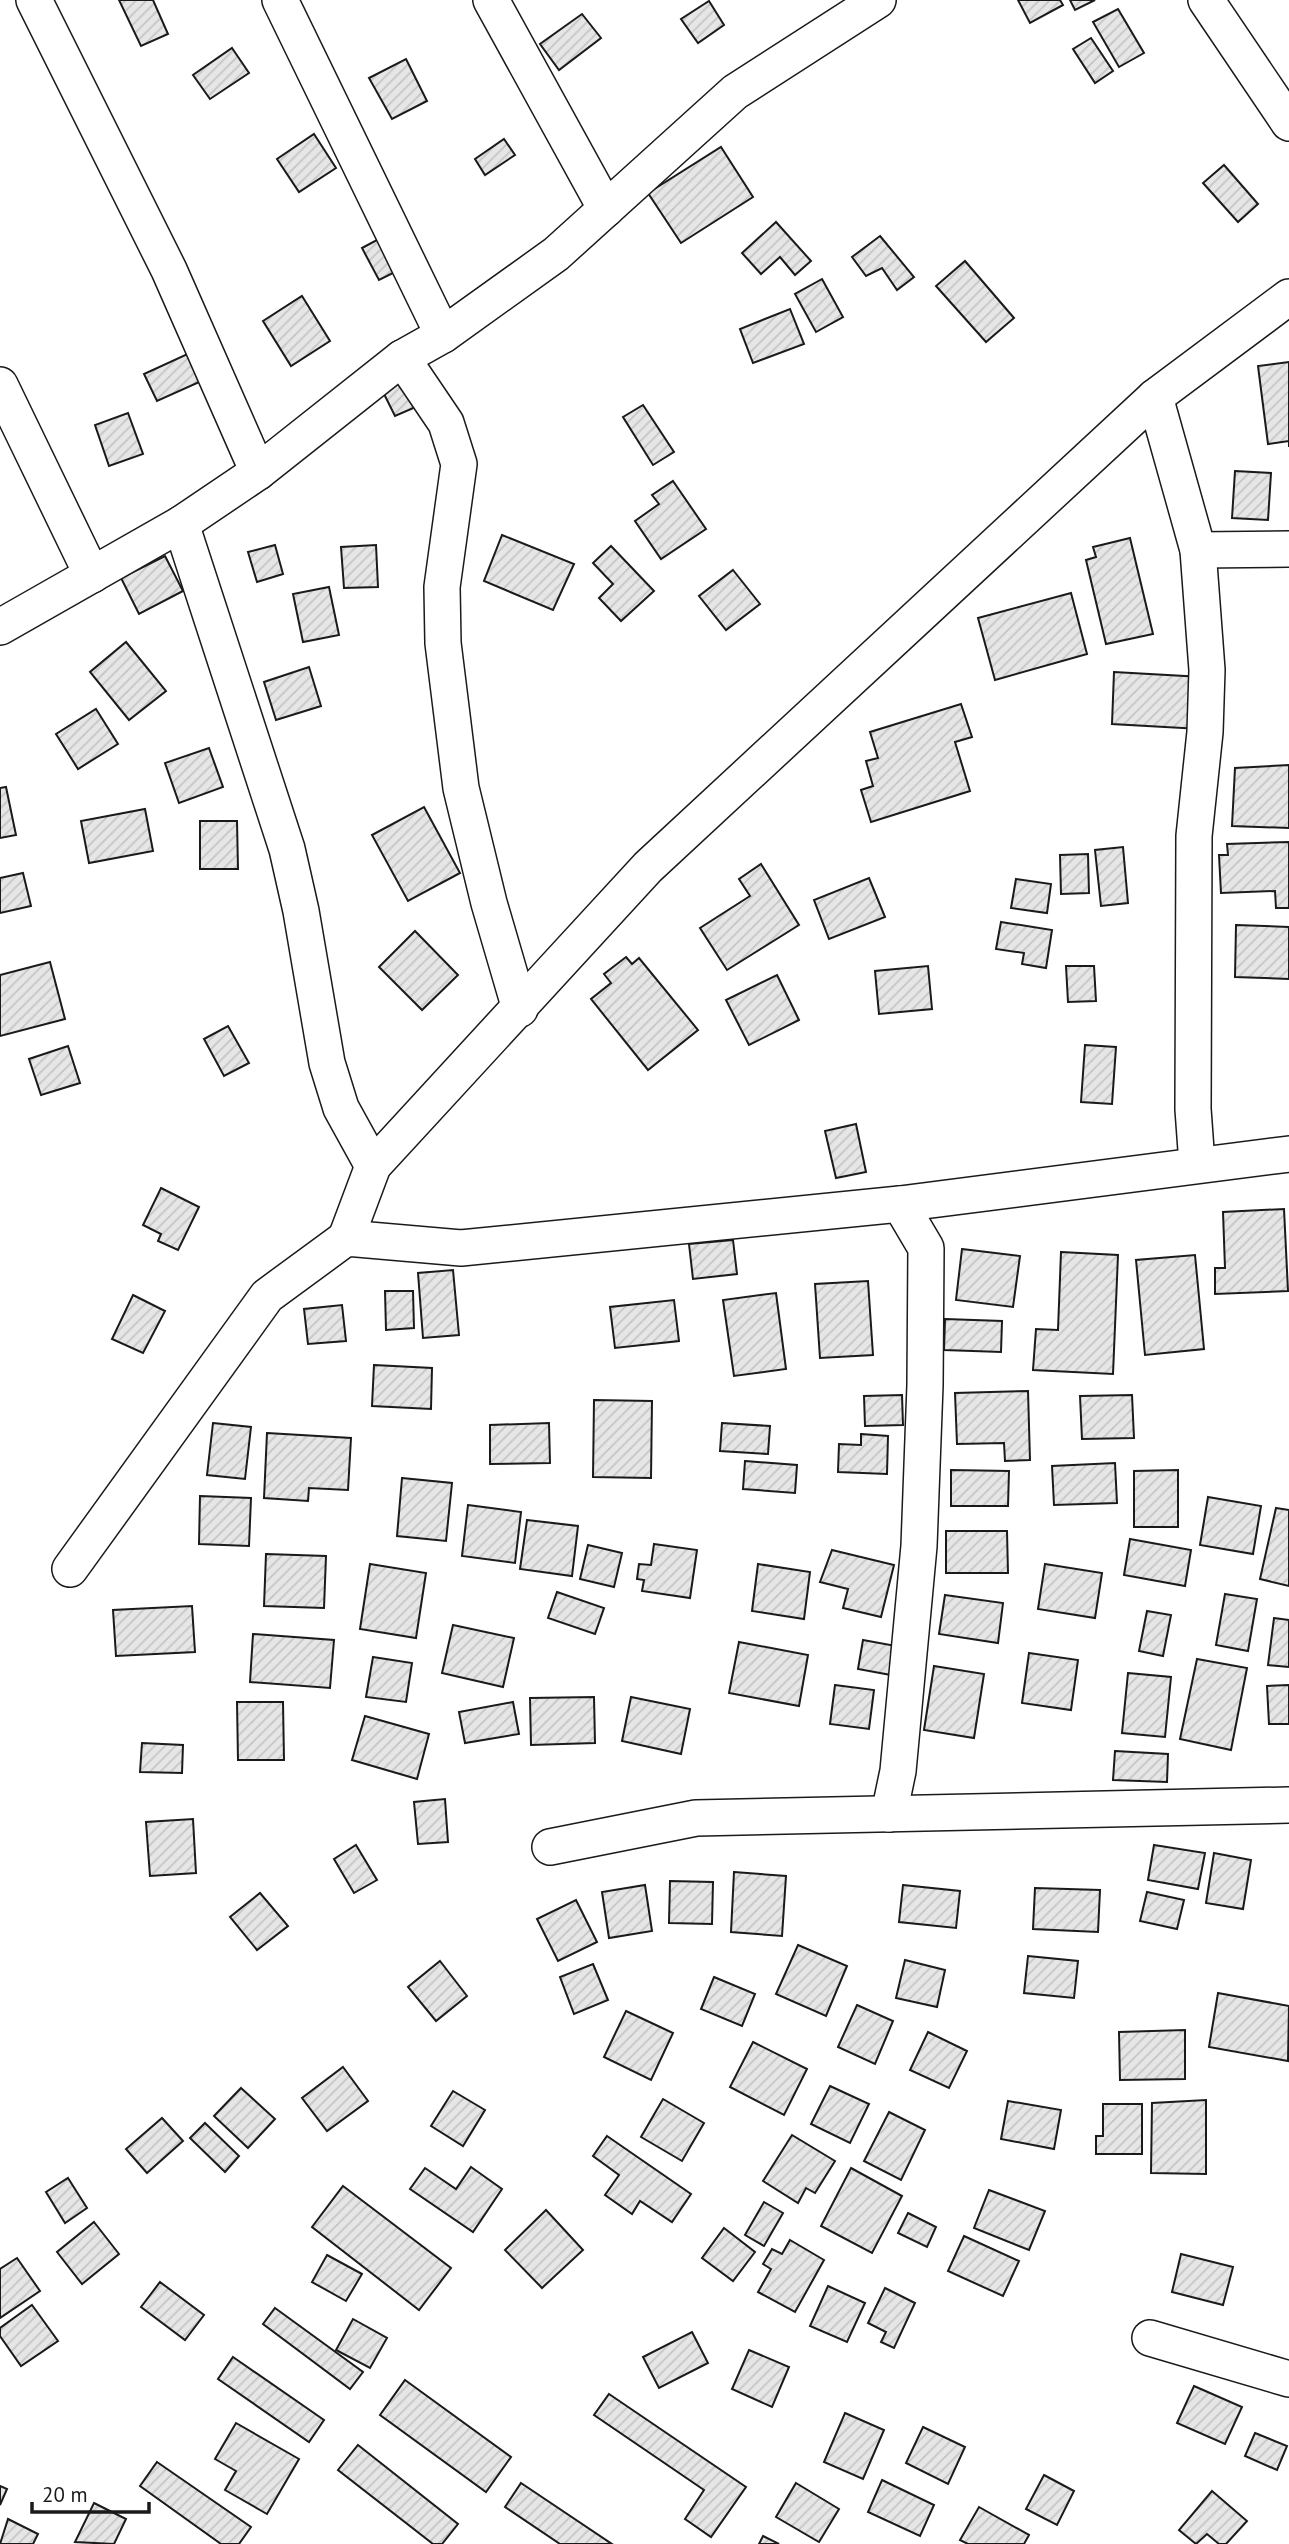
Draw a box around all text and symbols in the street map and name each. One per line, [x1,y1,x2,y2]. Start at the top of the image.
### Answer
scale bar [32,2470,149,2514]
text: 20 m [42,2481,88,2508]

